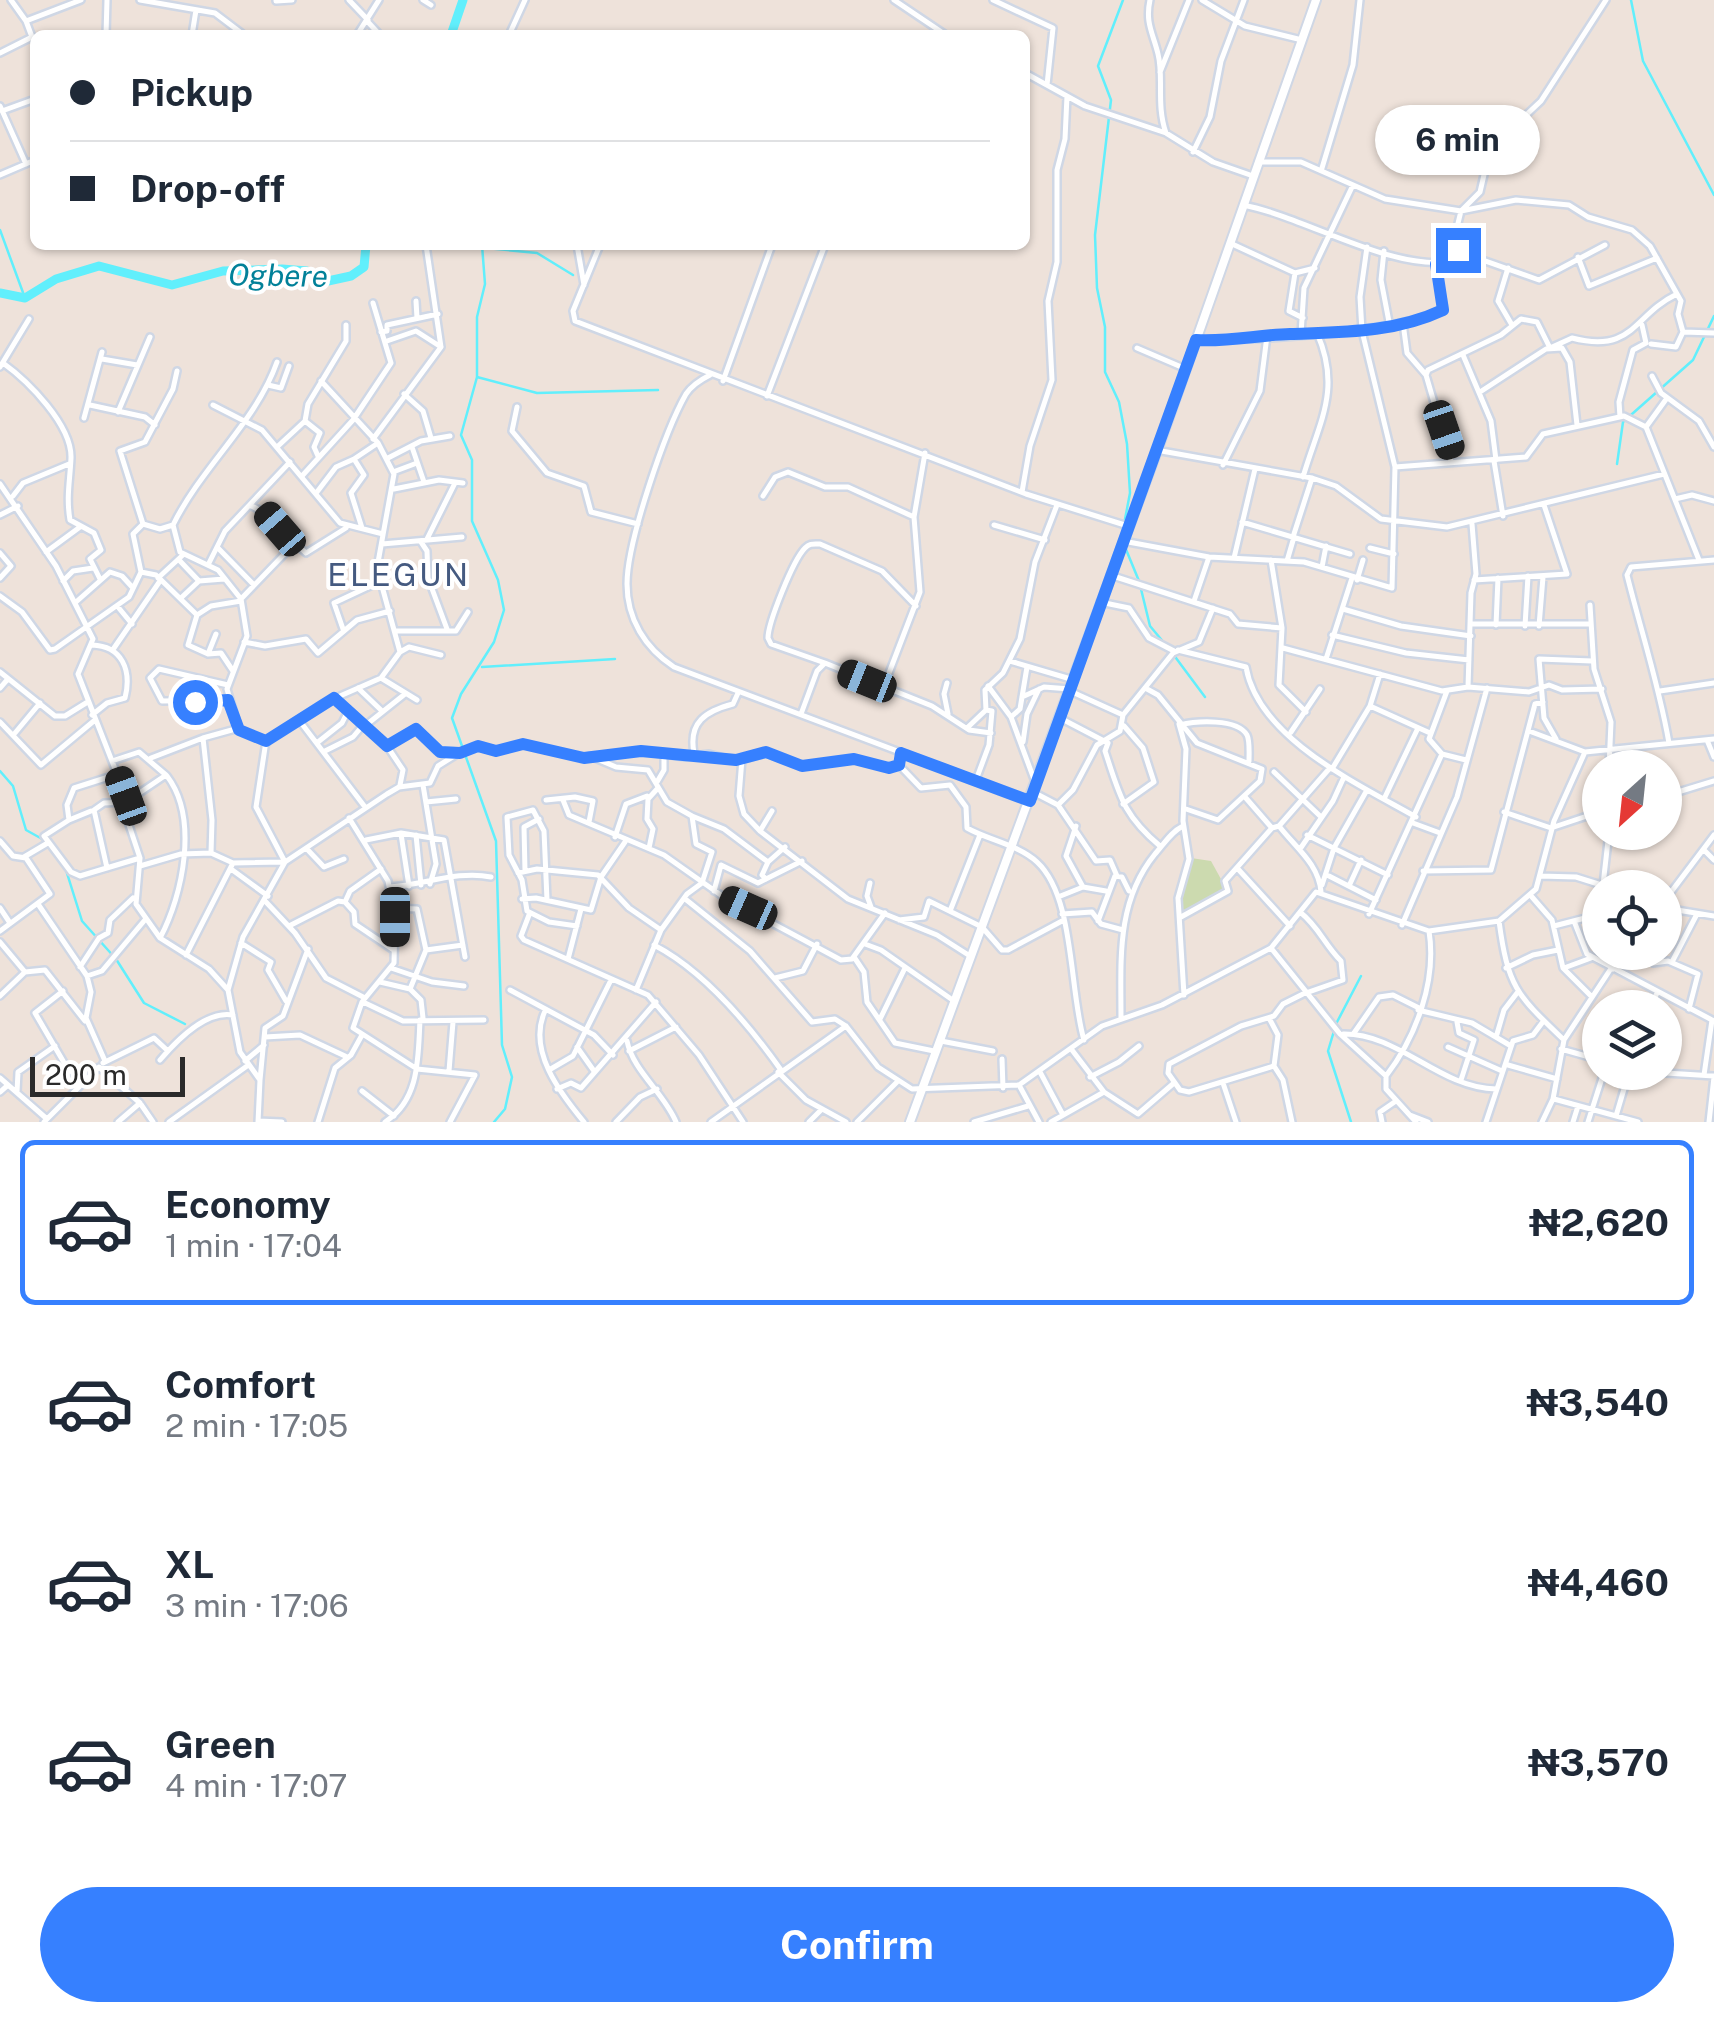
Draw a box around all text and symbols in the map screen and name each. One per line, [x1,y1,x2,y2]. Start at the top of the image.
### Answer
text: Pickup [130,70,253,115]
callout: 6 min [1376,105,1540,175]
text: 6 min [1415,121,1500,158]
text: Drop-off [130,166,285,211]
route end [1436,228,1481,273]
water label: Ogbere [228,256,328,294]
car [1420,397,1468,463]
car [249,497,311,561]
district label: ELEGUN [327,556,471,593]
car [834,656,900,706]
route start [173,680,218,725]
north arrow [1582,750,1682,850]
map controls [1582,750,1682,1090]
car [102,763,150,829]
button: locate [1582,870,1682,970]
car [714,882,782,934]
car [380,887,410,947]
button: layers [1582,990,1682,1090]
scale bar [30,1052,185,1096]
text: 200 m [45,1058,127,1091]
icon: car [45,1178,135,1268]
text: Economy [165,1182,331,1227]
text: ₦2,620 [1529,1200,1669,1245]
text: 1 min · 17:04 [165,1227,342,1264]
icon: car [45,1358,135,1448]
text: Comfort [165,1362,316,1407]
text: ₦3,540 [1527,1380,1669,1425]
text: 2 min · 17:05 [165,1407,348,1444]
icon: car [45,1538,135,1628]
text: XL [165,1542,214,1587]
text: ₦4,460 [1528,1560,1669,1605]
text: 3 min · 17:06 [165,1587,349,1624]
icon: car [45,1718,135,1808]
text: Green [165,1722,276,1767]
text: ₦3,570 [1528,1740,1669,1785]
text: 4 min · 17:07 [165,1767,348,1804]
button: Confirm [40,1887,1674,2002]

